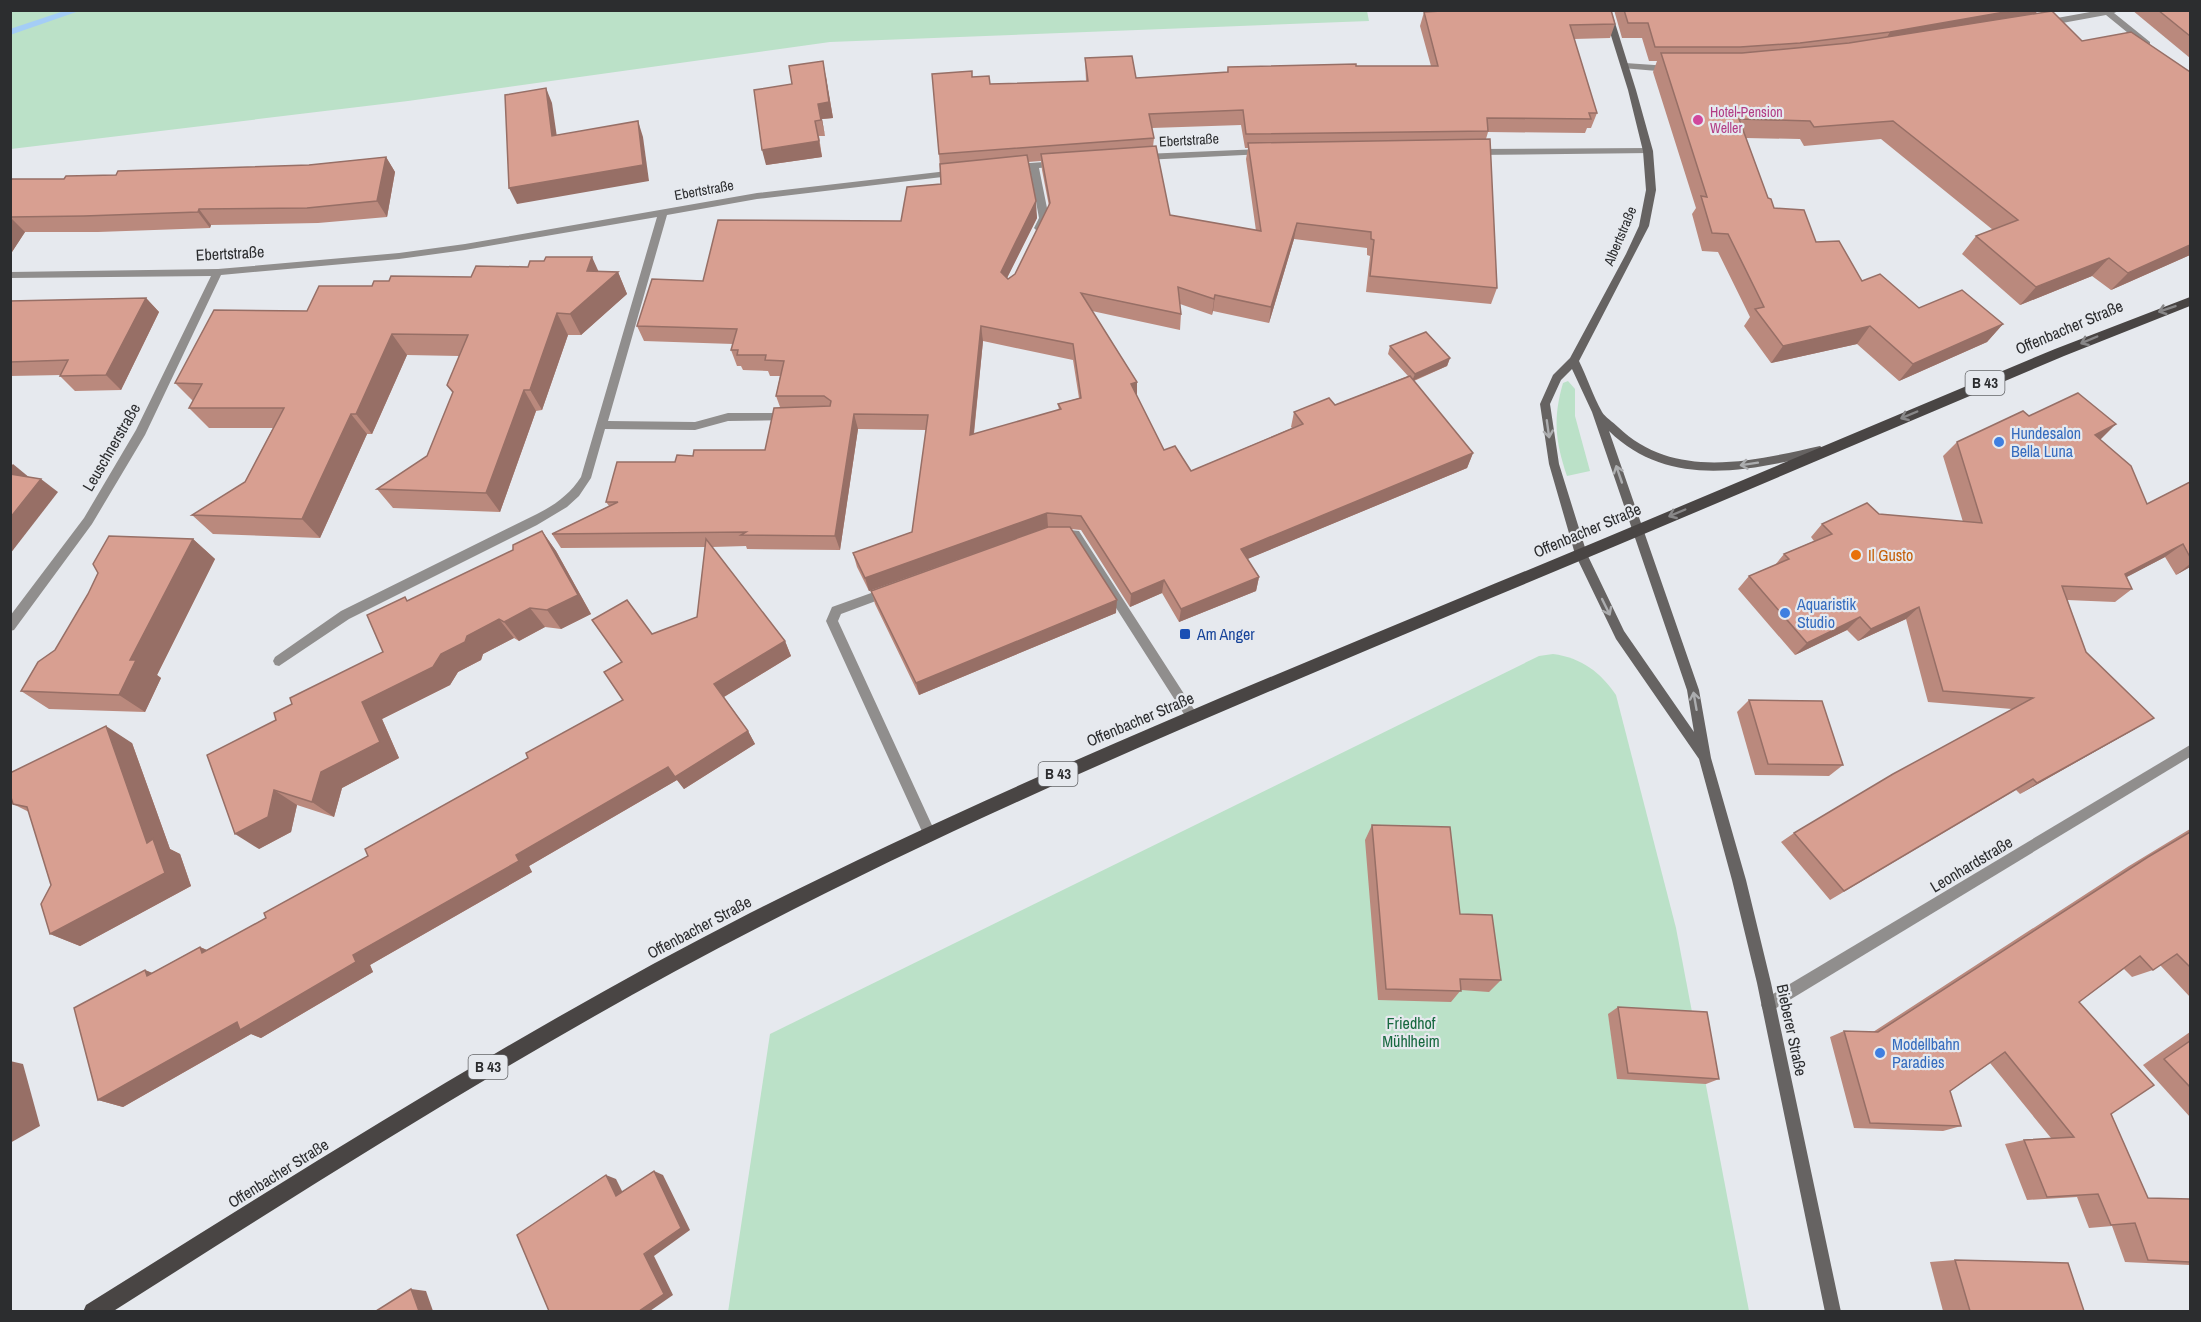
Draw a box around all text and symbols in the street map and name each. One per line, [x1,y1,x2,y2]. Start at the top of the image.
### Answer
place label: Hotel-Pension Weller [1710,103,1783,137]
marker: Hotel-Pension Weller [1691,113,1705,127]
street label: Ebertstraße [1159,129,1219,151]
street label: Ebertstraße [673,176,735,204]
street label: Albertstraße [1599,204,1641,269]
street label: Ebertstraße [195,240,265,266]
street label: Offenbacher Straße [2012,294,2126,360]
one-way arrow [2158,305,2177,316]
one-way arrow [2080,335,2099,346]
road number: B 43 [1966,371,2004,395]
street label: Leuschnerstraße [77,399,145,495]
one-way arrow [1900,410,1919,421]
one-way arrow [1543,418,1554,438]
place label: Hundesalon Bella Luna [2011,422,2081,462]
marker: Hundesalon Bella Luna [1992,435,2006,449]
one-way arrow [1740,459,1759,470]
one-way arrow [1612,465,1623,484]
street label: Offenbacher Straße [1530,497,1644,563]
one-way arrow [1668,508,1686,519]
place label: Il Gusto [1868,544,1913,566]
marker: Il Gusto [1849,548,1863,562]
place label: Aquaristik Studio [1796,593,1857,633]
one-way arrow [1601,597,1613,615]
marker: Aquaristik Studio [1778,606,1792,620]
place label: Am Anger [1196,623,1255,645]
marker: Am Anger [1178,627,1192,641]
street label: Offenbacher Straße [1083,686,1197,752]
one-way arrow [1689,691,1700,711]
road number: B 43 [1038,762,1078,786]
street label: Leonhardstraße [1926,831,2016,897]
street label: Offenbacher Straße [643,890,755,964]
street label: Bieberer Straße [1772,982,1812,1078]
park label: Friedhof Mühlheim [1382,1012,1440,1052]
place label: Modellbahn Paradies [1892,1033,1960,1073]
marker: Modellbahn Paradies [1873,1046,1887,1060]
road number: B 43 [468,1055,508,1079]
street label: Offenbacher Straße [223,1133,333,1213]

